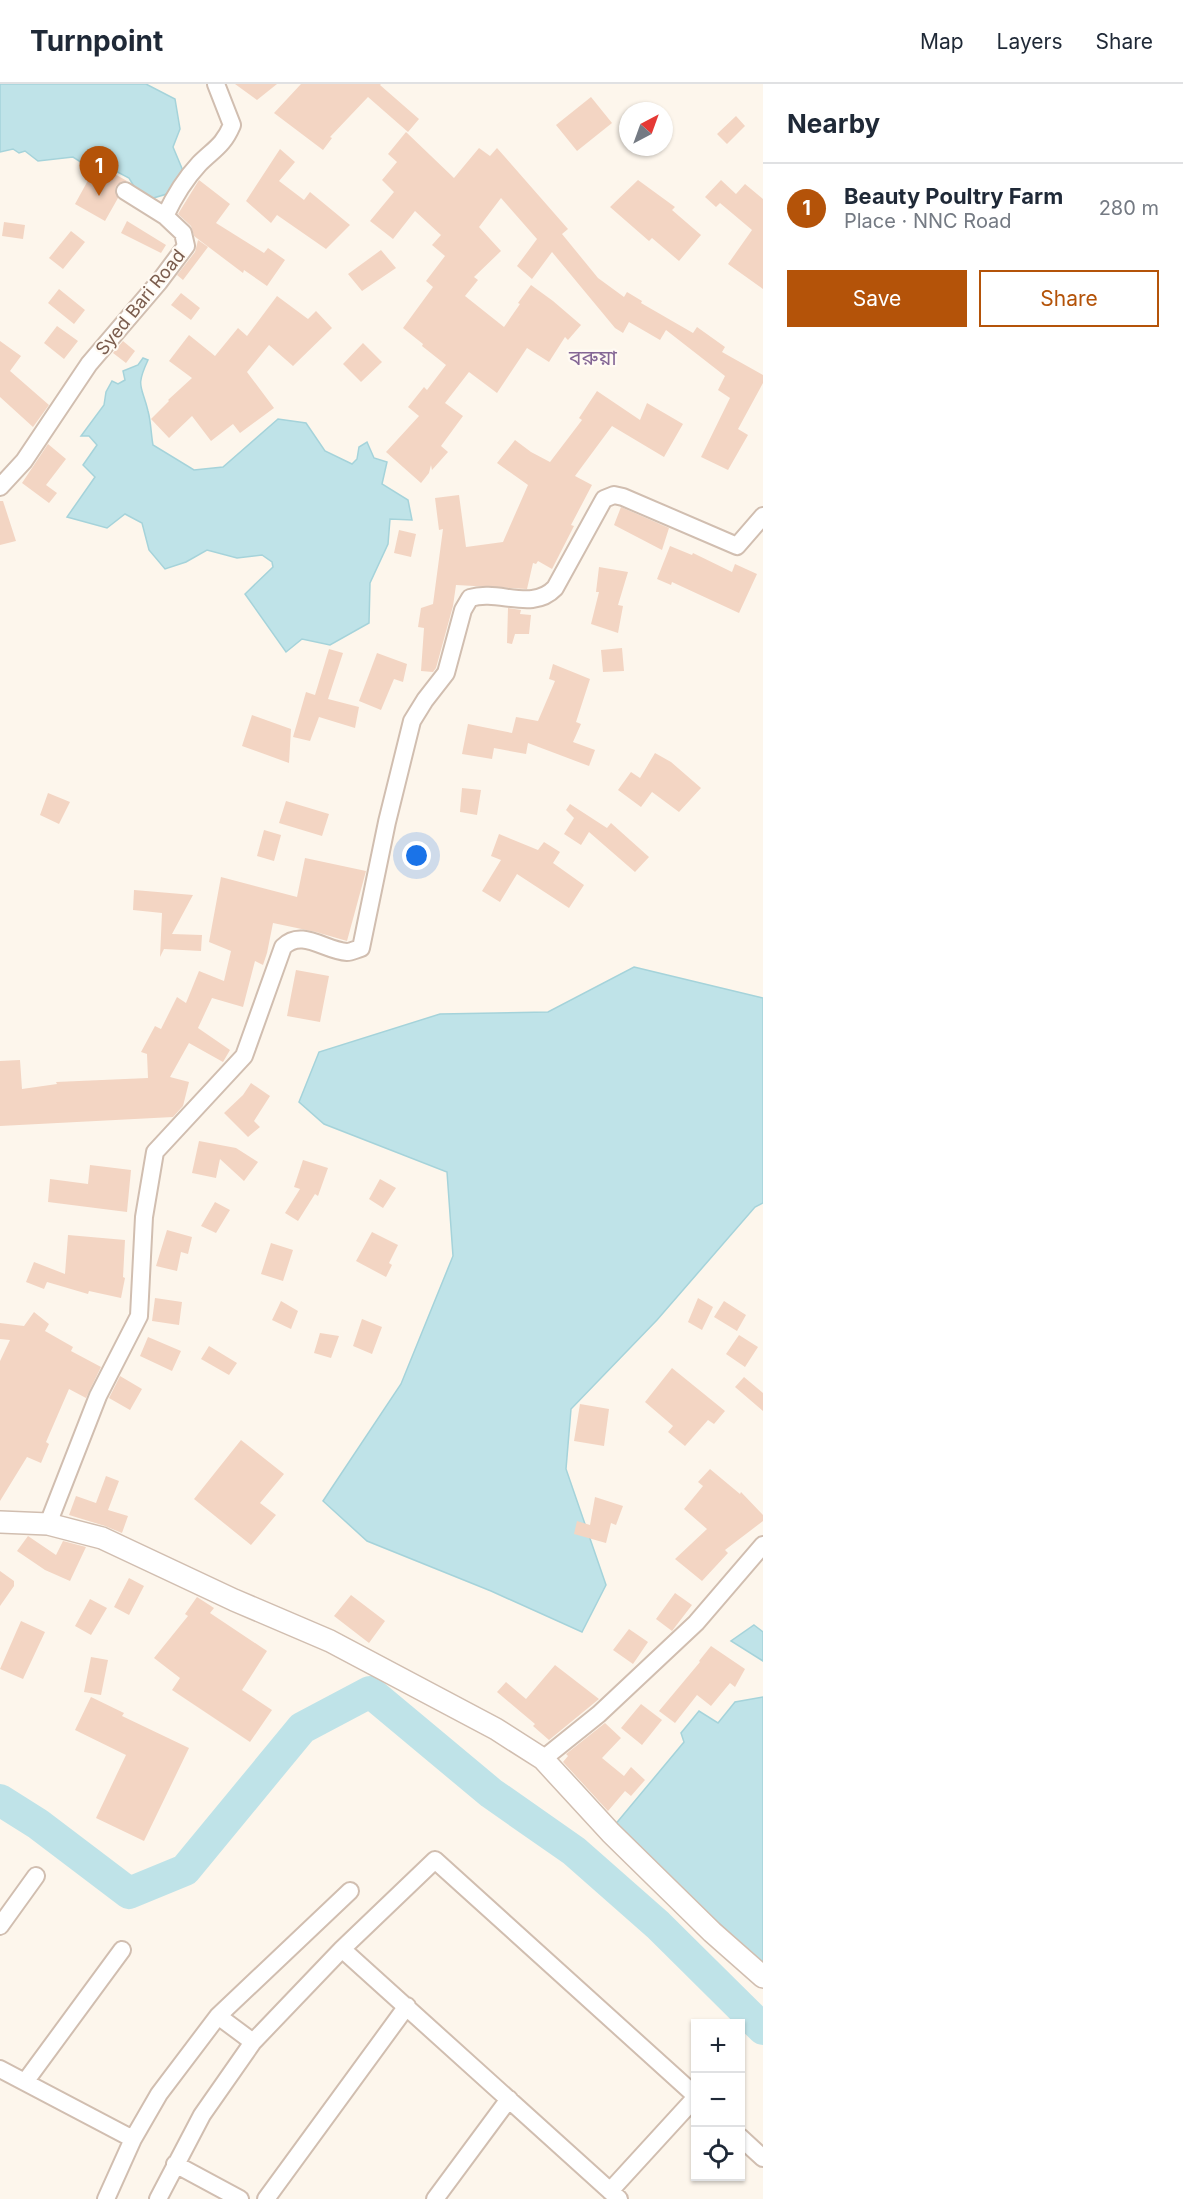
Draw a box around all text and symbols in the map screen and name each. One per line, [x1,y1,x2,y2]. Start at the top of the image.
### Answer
text: Turnpoint [30,24,163,58]
text: Map [920,29,964,54]
text: Layers [997,29,1063,54]
text: Share [1096,29,1153,54]
north arrow [619,102,673,156]
text: Nearby [787,108,880,139]
pin: 1 [80,147,118,196]
text: Beauty Poultry Farm [844,183,1063,209]
text: 1 [802,196,811,220]
text: 280 m [1099,196,1159,220]
text: Place · NNC Road [844,209,1012,233]
street label: Syed Bari Road [91,245,189,359]
button: Save [787,270,967,327]
button: Share [979,270,1159,327]
district label: বরুয়া [568,345,617,370]
your location [402,841,431,870]
map controls [691,2019,745,2181]
button: + [691,2019,745,2073]
button: − [691,2073,745,2127]
button: locate [691,2127,745,2181]

